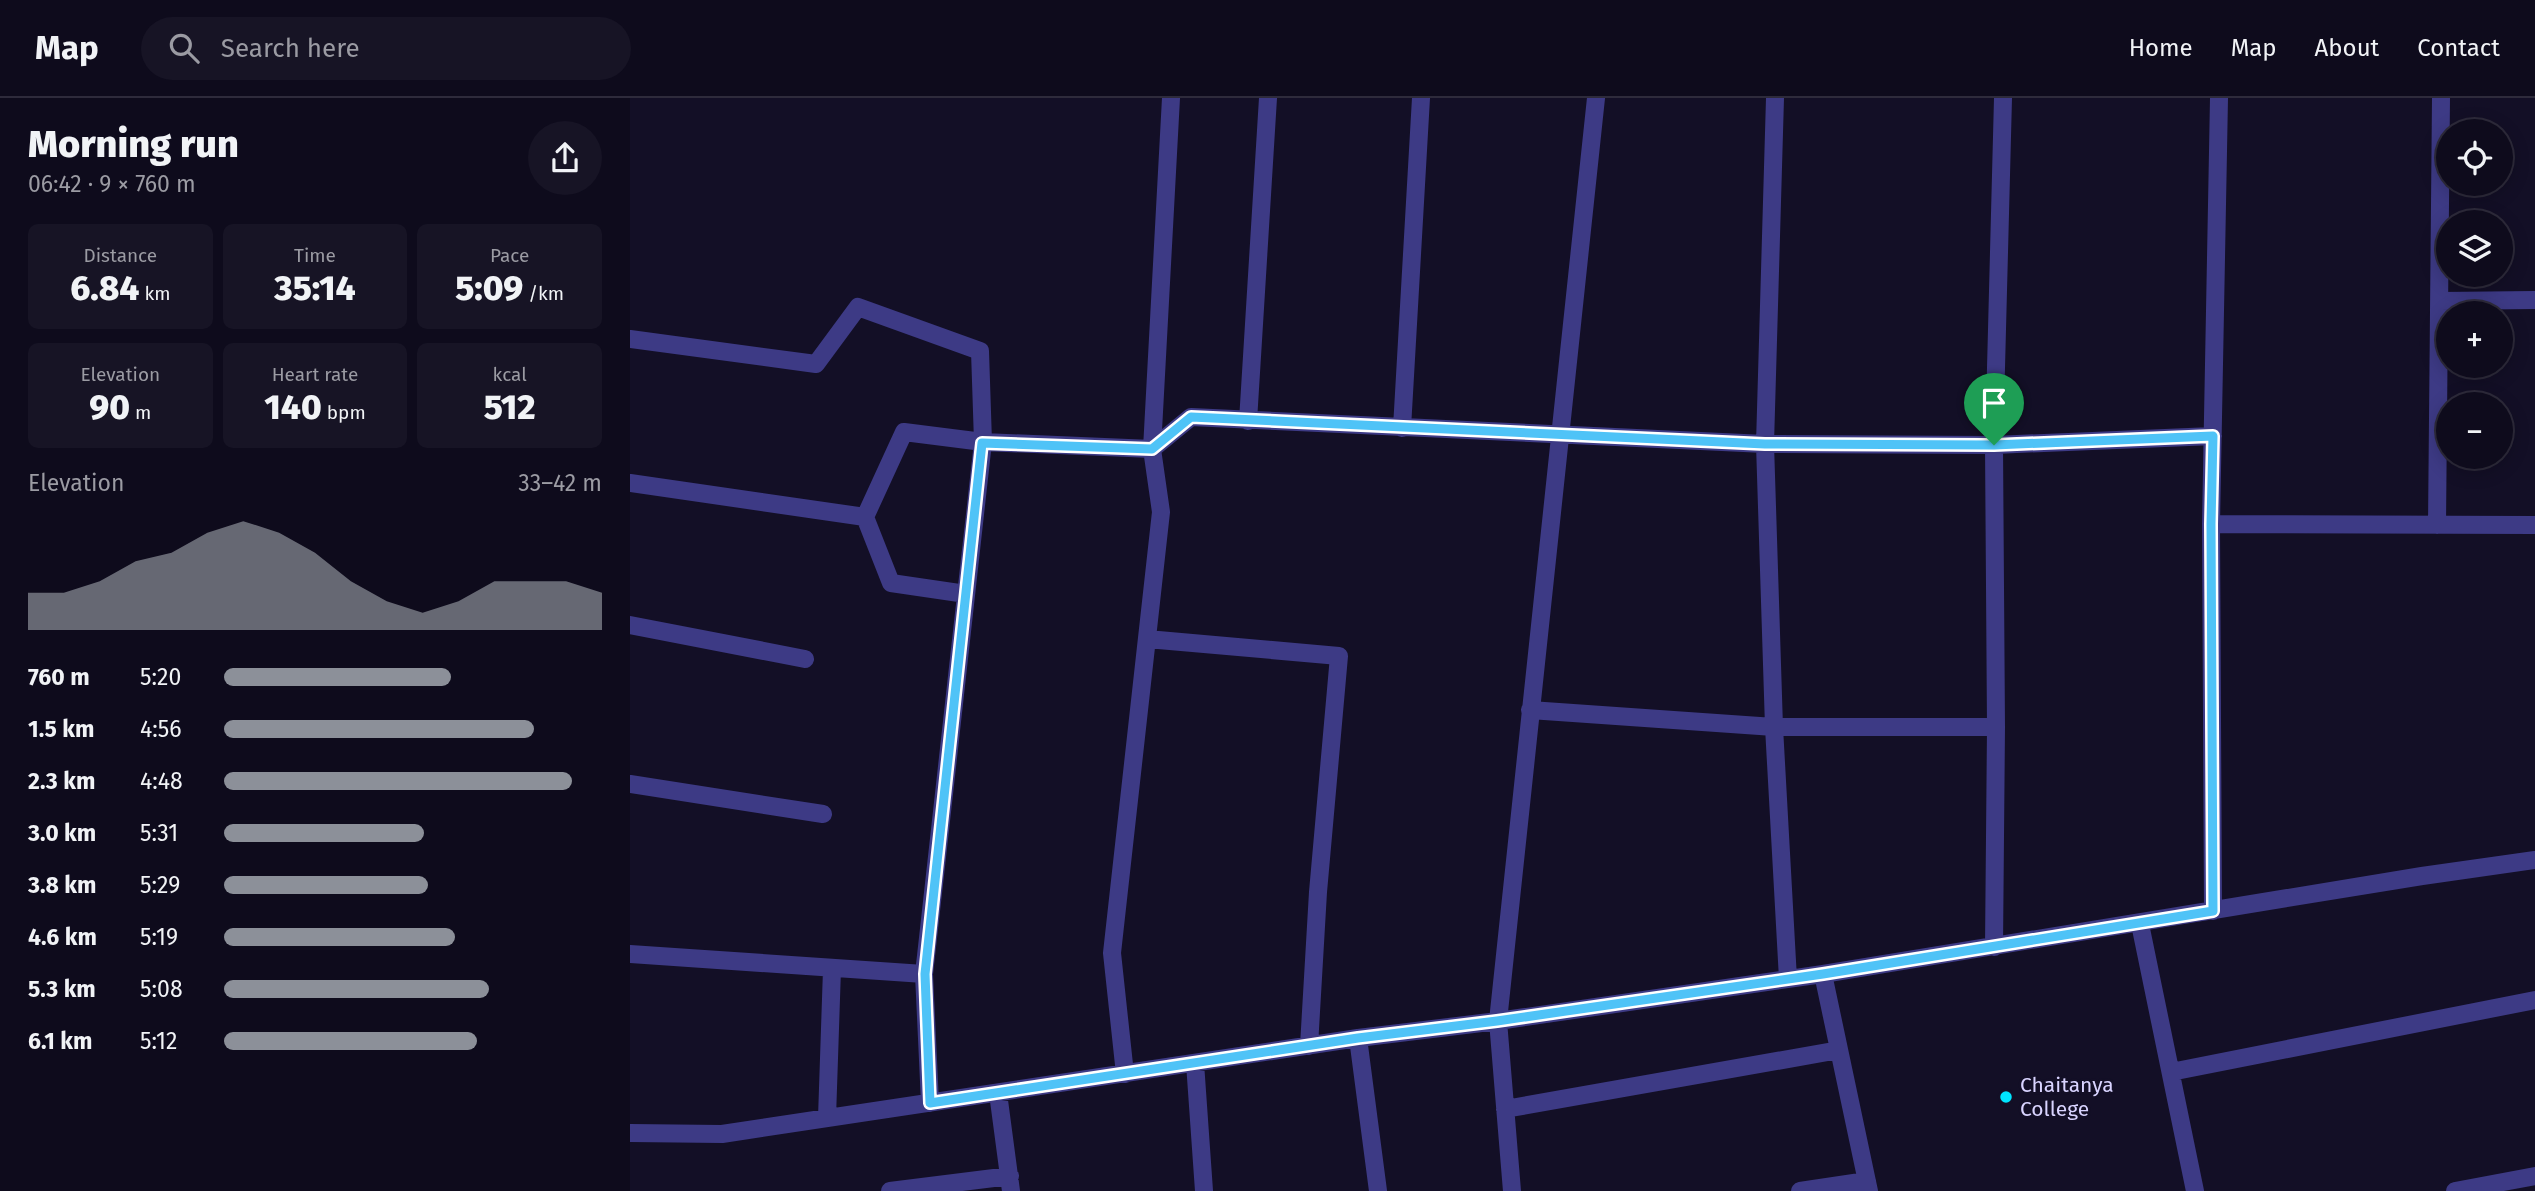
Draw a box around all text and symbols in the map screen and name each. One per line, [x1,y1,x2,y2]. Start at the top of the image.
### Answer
search box [141,17,631,80]
text: Map [35,28,99,68]
icon: search [165,29,203,67]
text: Search here [221,33,360,64]
text: Home [2129,34,2193,62]
text: Map [2231,34,2277,62]
text: About [2315,34,2379,62]
text: Contact [2417,34,2500,62]
map controls [2436,119,2513,469]
button: locate [2436,119,2513,196]
text: Morning run [28,121,239,167]
button: share [528,121,602,195]
text: 06:42 · 9 × 760 m [28,170,196,198]
button: layers [2436,210,2513,287]
text: Distance [83,244,157,267]
text: Time [294,244,336,267]
text: Pace [490,244,529,267]
text: 6.84 [70,267,139,309]
text: 35:14 [274,267,356,309]
text: 5:09 [455,267,523,309]
text: km [139,282,170,305]
text: /km [523,282,564,305]
button: + [2436,301,2513,378]
text: Elevation [81,363,160,386]
text: Heart rate [272,363,358,386]
text: kcal [493,363,527,386]
pin [1964,373,2024,445]
icon: arrive [1975,384,2013,422]
text: 90 [89,386,130,428]
text: 140 [264,386,322,428]
text: 512 [484,386,536,428]
button: − [2436,392,2513,469]
text: m [130,401,151,424]
text: bpm [322,401,366,424]
text: Elevation [28,469,124,497]
text: 33–42 m [518,469,602,497]
text: 760 m [28,663,90,691]
text: 5:20 [140,663,181,691]
text: 1.5 km [28,715,94,743]
text: 4:56 [140,715,182,743]
text: 2.3 km [28,767,95,795]
text: 4:48 [140,767,183,795]
text: 3.0 km [28,819,96,847]
text: 5:31 [140,819,178,847]
text: 3.8 km [28,871,96,899]
text: 5:29 [140,871,180,899]
text: 4.6 km [28,923,97,951]
text: 5:19 [140,923,178,951]
text: 5.3 km [28,975,96,1003]
text: 5:08 [140,975,183,1003]
text: 6.1 km [28,1027,92,1055]
text: 5:12 [140,1027,177,1055]
place label: Chaitanya College [2020,1072,2114,1122]
marker: Chaitanya College [1998,1089,2014,1105]

